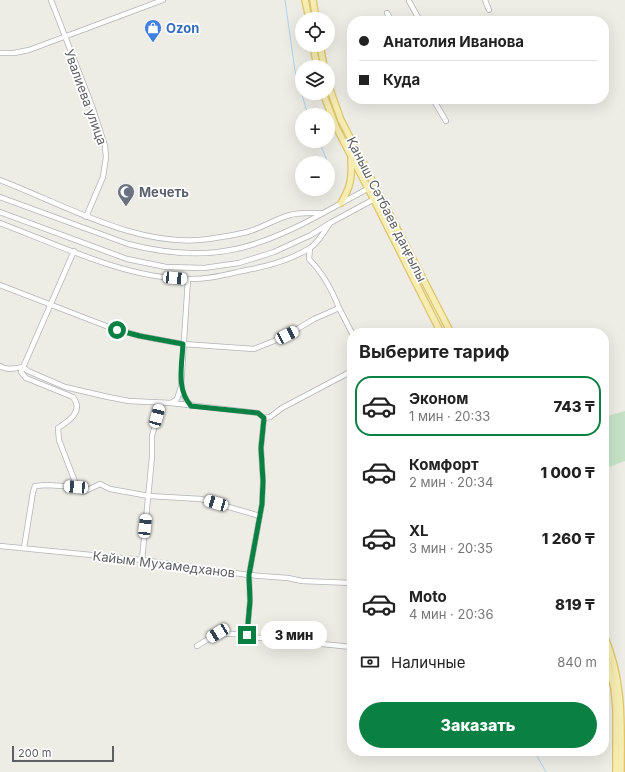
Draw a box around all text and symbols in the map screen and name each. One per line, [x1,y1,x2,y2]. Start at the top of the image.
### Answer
map controls [295,12,335,196]
button: locate [295,12,335,52]
shop icon: Ozon [143,18,163,43]
place label: Ozon [166,20,199,36]
text: Анатолия Иванова [383,32,524,51]
street label: Увалиева улица [61,47,111,147]
button: layers [295,60,335,100]
text: Куда [383,70,420,89]
button: + [295,108,335,148]
street label: Қаныш Сәтбаев даңғылы [343,134,431,284]
button: − [295,156,335,196]
mosque icon: Мечеть [116,182,136,207]
place label: Мечеть [139,184,189,200]
car [163,271,187,285]
route start [108,321,126,339]
car [274,324,300,346]
text: Выберите тариф [359,341,510,362]
icon: car [361,388,397,424]
text: Эконом [409,389,468,408]
text: 743 ₸ [553,397,595,416]
car [148,403,166,429]
text: 1 мин · 20:33 [409,408,490,424]
icon: car [361,454,397,490]
text: Комфорт [409,455,479,474]
text: 1 000 ₸ [541,463,595,482]
text: 2 мин · 20:34 [409,474,493,490]
car [64,480,88,494]
car [203,494,229,512]
car [138,513,152,539]
icon: car [361,520,397,556]
text: XL [409,521,429,540]
text: 1 260 ₸ [542,529,595,548]
text: 3 мин · 20:35 [409,540,493,556]
street label: Кайым Мухамедханов [92,547,236,581]
icon: car [361,586,397,622]
text: Moto [409,587,447,606]
text: 819 ₸ [555,595,595,614]
text: 4 мин · 20:36 [409,606,493,622]
callout: 3 мин [261,621,327,649]
car [205,622,231,644]
route end [238,626,256,644]
text: 3 мин [275,627,313,643]
icon: cash [359,651,381,673]
text: Наличные [391,653,465,672]
text: 840 m [557,654,597,670]
button: Заказать [359,702,597,748]
scale bar [12,744,114,763]
text: 200 m [18,746,51,760]

